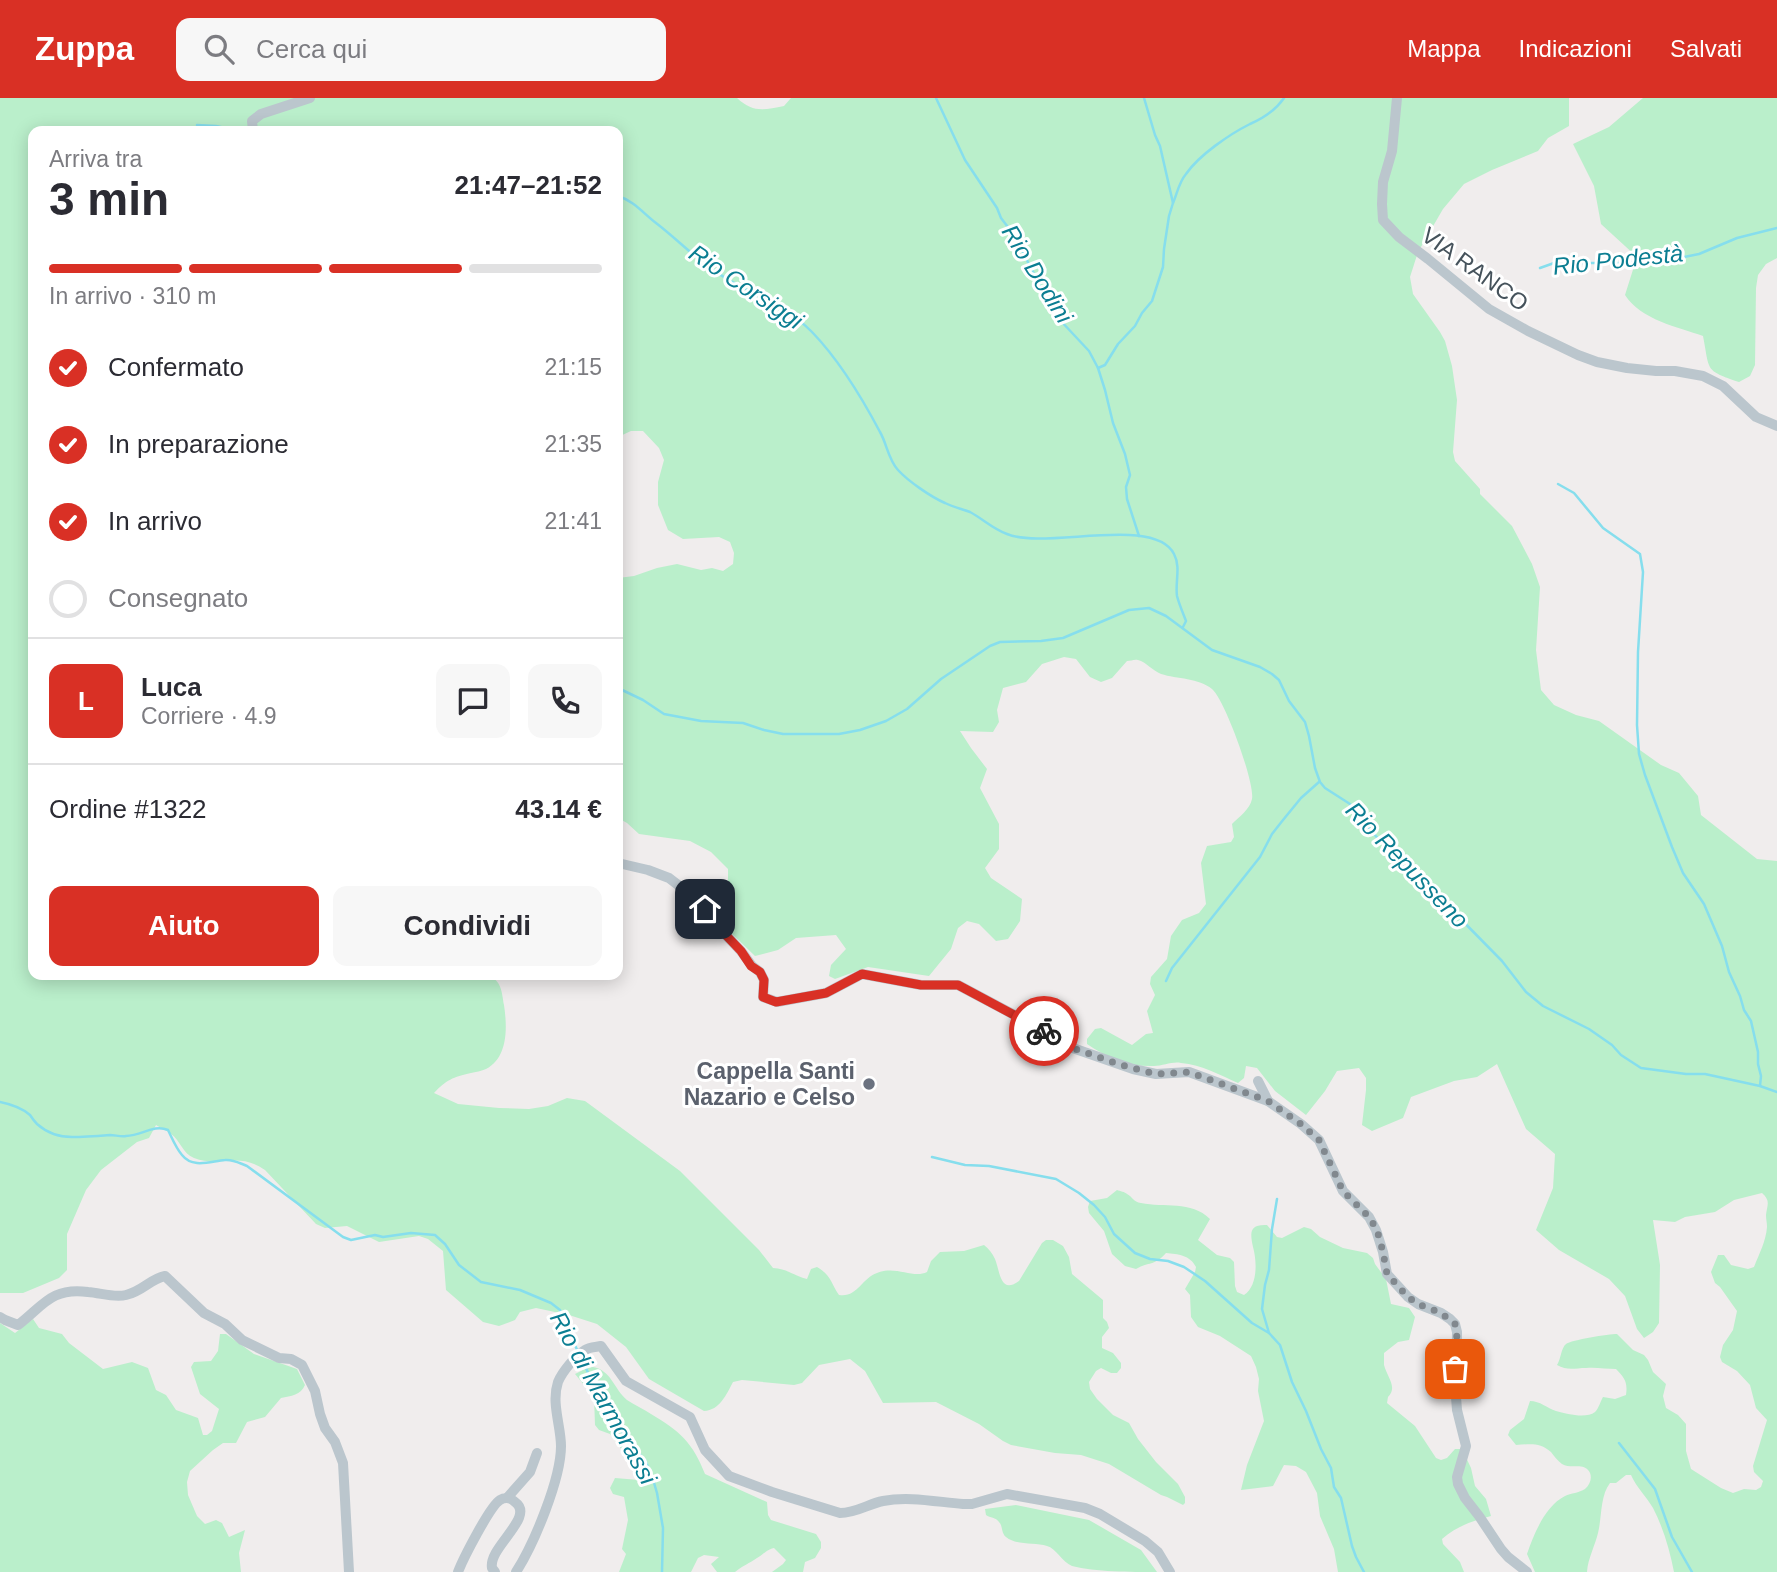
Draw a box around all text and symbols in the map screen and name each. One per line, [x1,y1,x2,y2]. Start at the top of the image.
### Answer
search box [176,18,666,81]
text: Zuppa [35,30,134,67]
icon: search [200,30,238,68]
text: Cerca qui [256,34,367,64]
text: Mappa [1407,35,1481,62]
text: Indicazioni [1519,35,1632,62]
text: Salvati [1670,35,1742,62]
text: Arriva tra [49,146,142,172]
text: 21:47–21:52 [455,170,602,200]
text: 3 min [49,173,169,225]
water label: Rio Dodini [997,220,1079,328]
street label: VIA RANCO [1417,222,1533,316]
water label: Rio Corsiggi [685,239,809,335]
water label: Rio Podestà [1552,239,1684,280]
text: In arrivo · 310 m [49,283,216,309]
icon: check [49,349,87,387]
text: Confermato [108,352,244,382]
text: 21:15 [544,354,602,380]
icon: check [49,426,87,464]
text: In preparazione [108,429,289,459]
text: 21:35 [544,431,602,457]
icon: check [49,503,87,541]
text: In arrivo [108,506,202,536]
text: 21:41 [544,508,602,534]
text: Consegnato [108,583,248,613]
button: chat [436,664,510,738]
button: phone [528,664,602,738]
text: Luca [141,672,202,702]
text: L [78,686,94,716]
text: Corriere · 4.9 [141,703,276,729]
text: Ordine #1322 [49,794,207,824]
text: 43.14 € [515,794,602,824]
water label: Rio Repusseno [1341,796,1474,933]
pin [675,879,735,939]
button: Aiuto [49,886,319,966]
button: Condividi [333,886,602,966]
icon: home [686,890,724,928]
courier [1009,996,1079,1066]
icon: bike [1025,1012,1063,1050]
place label: Cappella Santi Nazario e Celso [684,1058,855,1110]
marker: Cappella Santi Nazario e Celso [861,1076,877,1092]
water label: Rio di Marmorassi [545,1307,662,1489]
pin [1425,1339,1485,1399]
icon: bag [1436,1350,1474,1388]

